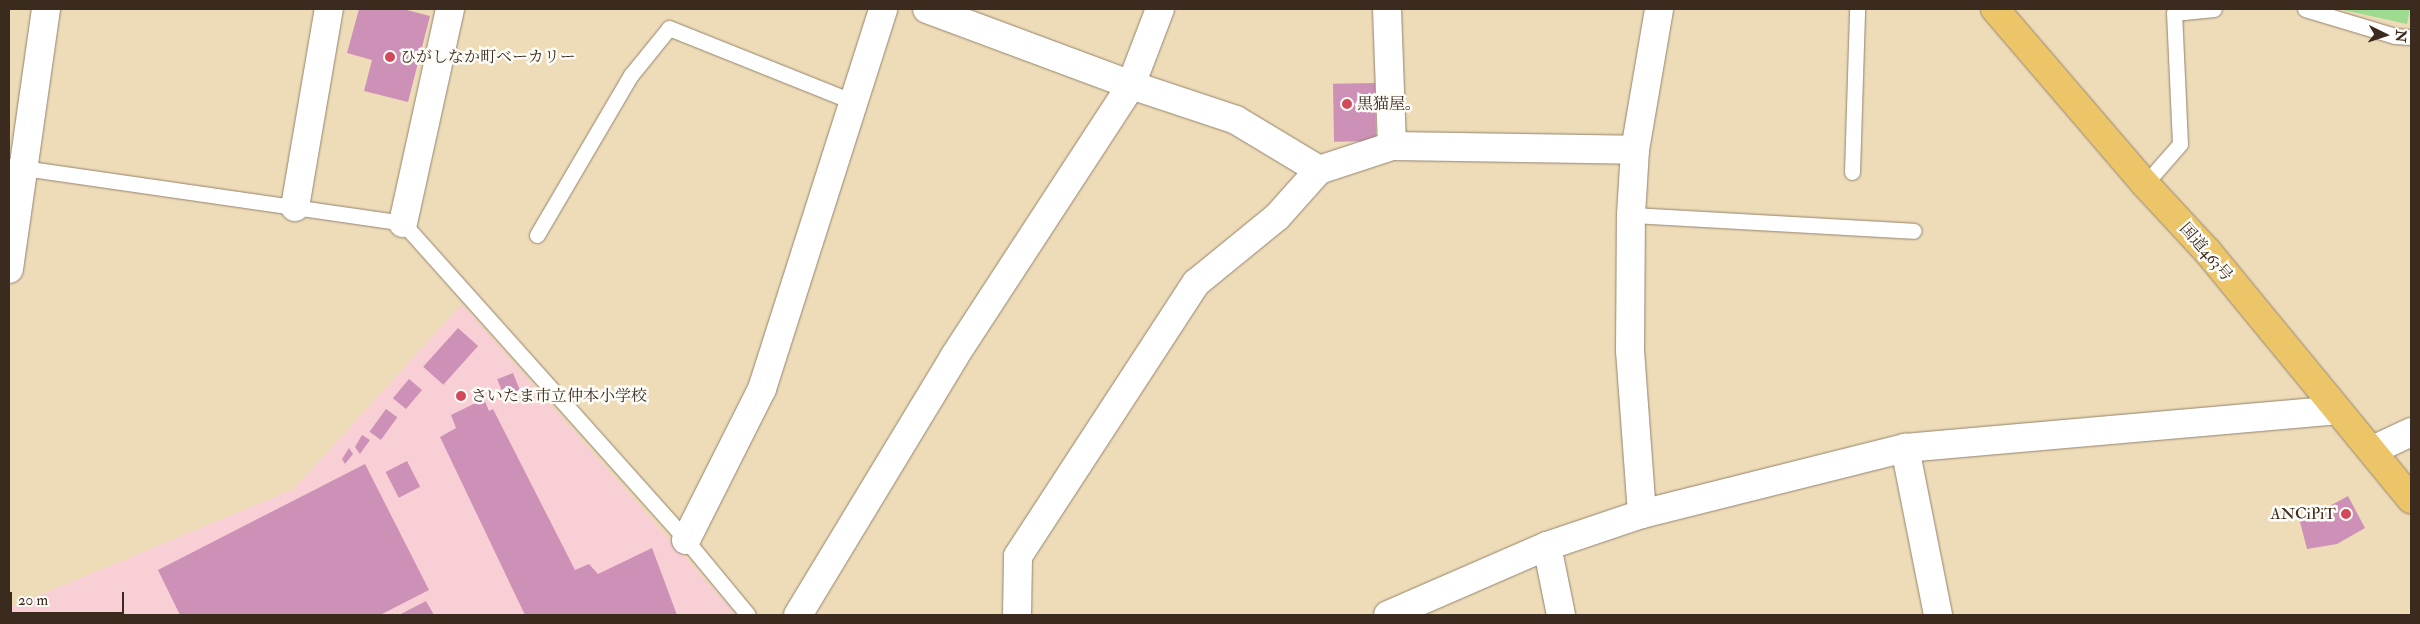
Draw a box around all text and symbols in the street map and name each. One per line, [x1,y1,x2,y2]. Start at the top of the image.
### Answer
north arrow [2360,10,2410,60]
text: N [2392,29,2409,43]
place label: ひがしなか町ベーカリー [400,47,576,67]
marker: ひがしなか町ベーカリー [384,51,396,63]
place label: 黒猫屋。 [1357,94,1421,114]
marker: 黒猫屋。 [1341,98,1353,110]
street label: 国道463号 [2176,219,2236,285]
place label: さいたま市立仲本小学校 [471,386,647,406]
marker: さいたま市立仲本小学校 [455,390,467,402]
place label: ANCiPiT [2271,504,2336,524]
marker: ANCiPiT [2340,508,2352,520]
scale bar [12,582,126,614]
text: 20 m [18,591,48,610]

